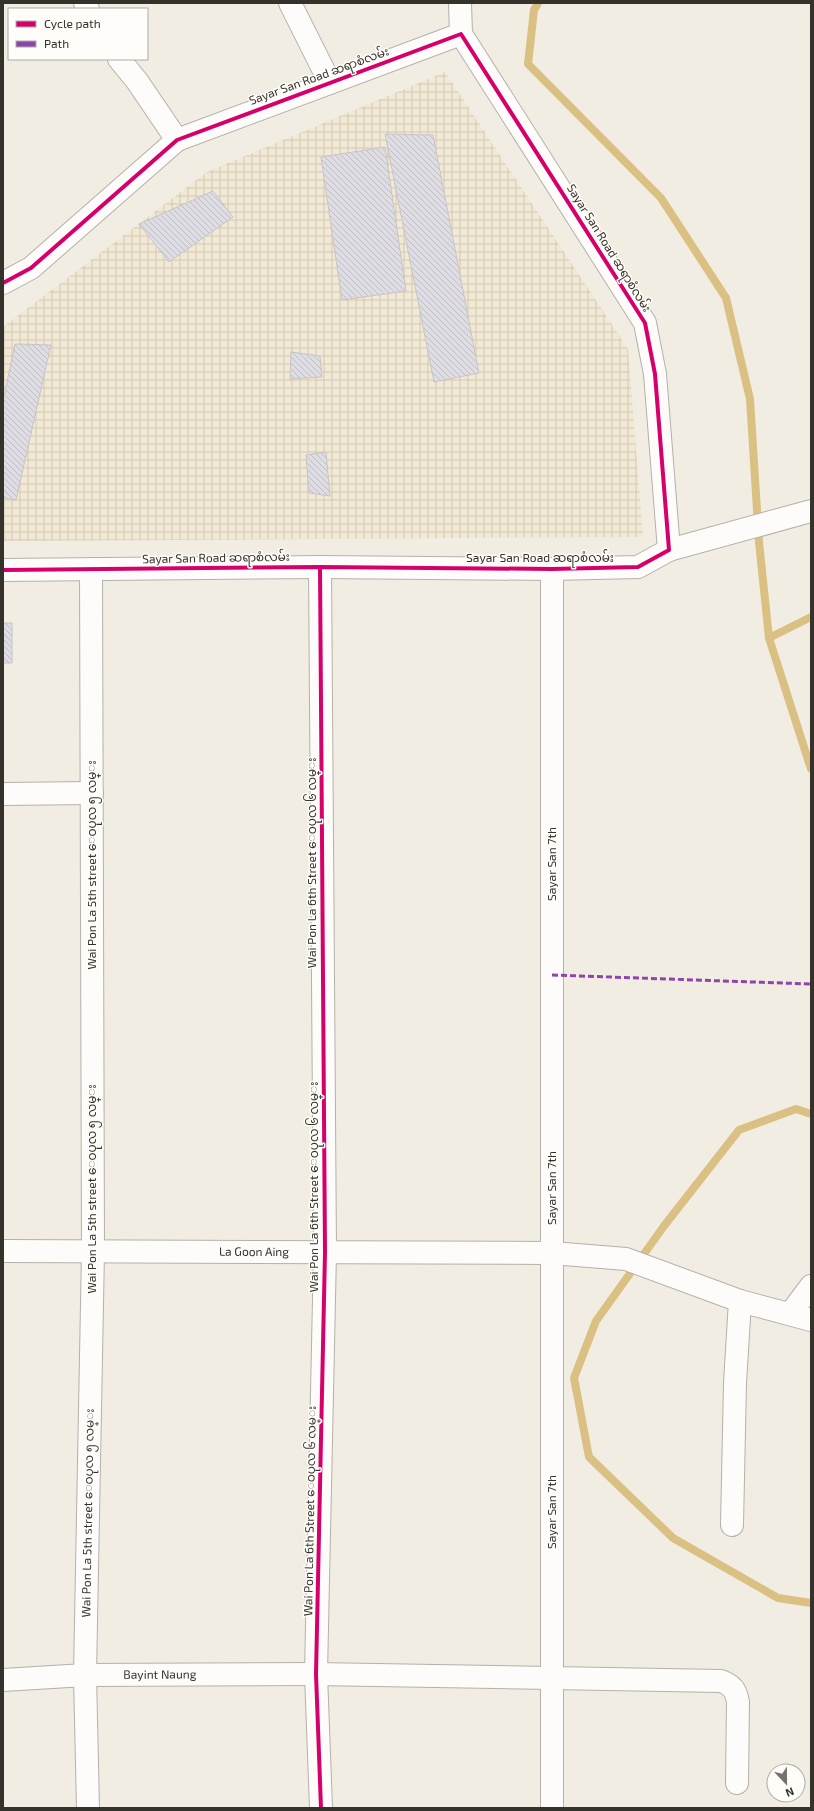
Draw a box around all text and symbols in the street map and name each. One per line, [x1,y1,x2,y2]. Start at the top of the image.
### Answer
legend [8,8,148,60]
text: Cycle path [44,16,101,30]
text: Path [44,36,69,50]
street label: Sayar San Road ဆရာစံလမ်း [246,42,392,111]
street label: Sayar San Road ဆရာစံလမ်း [561,181,656,316]
street label: Sayar San Road ဆရာစံလမ်း [142,548,290,569]
street label: Sayar San Road ဆရာစံလမ်း [466,549,614,568]
street label: Wai Pon La 6th Street ေဝပုလ ၆ လမ္း [303,758,322,968]
street label: Wai Pon La 5th street ေဝပုလ ၅ လမ္း [84,760,102,970]
street label: Sayar San 7th [544,827,558,901]
street label: Wai Pon La 6th Street ေဝပုလ ၆ လမ္း [305,1082,324,1292]
street label: Wai Pon La 5th street ေဝပုလ ၅ လမ္း [84,1084,102,1294]
street label: Sayar San 7th [544,1151,558,1225]
street label: La Goon Aing [219,1244,289,1258]
street label: Wai Pon La 6th Street ေဝပုလ ၆ လမ္း [299,1406,322,1616]
street label: Wai Pon La 5th street ေဝပုလ ၅ လမ္း [78,1408,100,1618]
street label: Sayar San 7th [544,1475,558,1549]
street label: Bayint Naung [123,1667,197,1681]
north arrow [766,1763,806,1803]
text: N [784,1785,796,1800]

